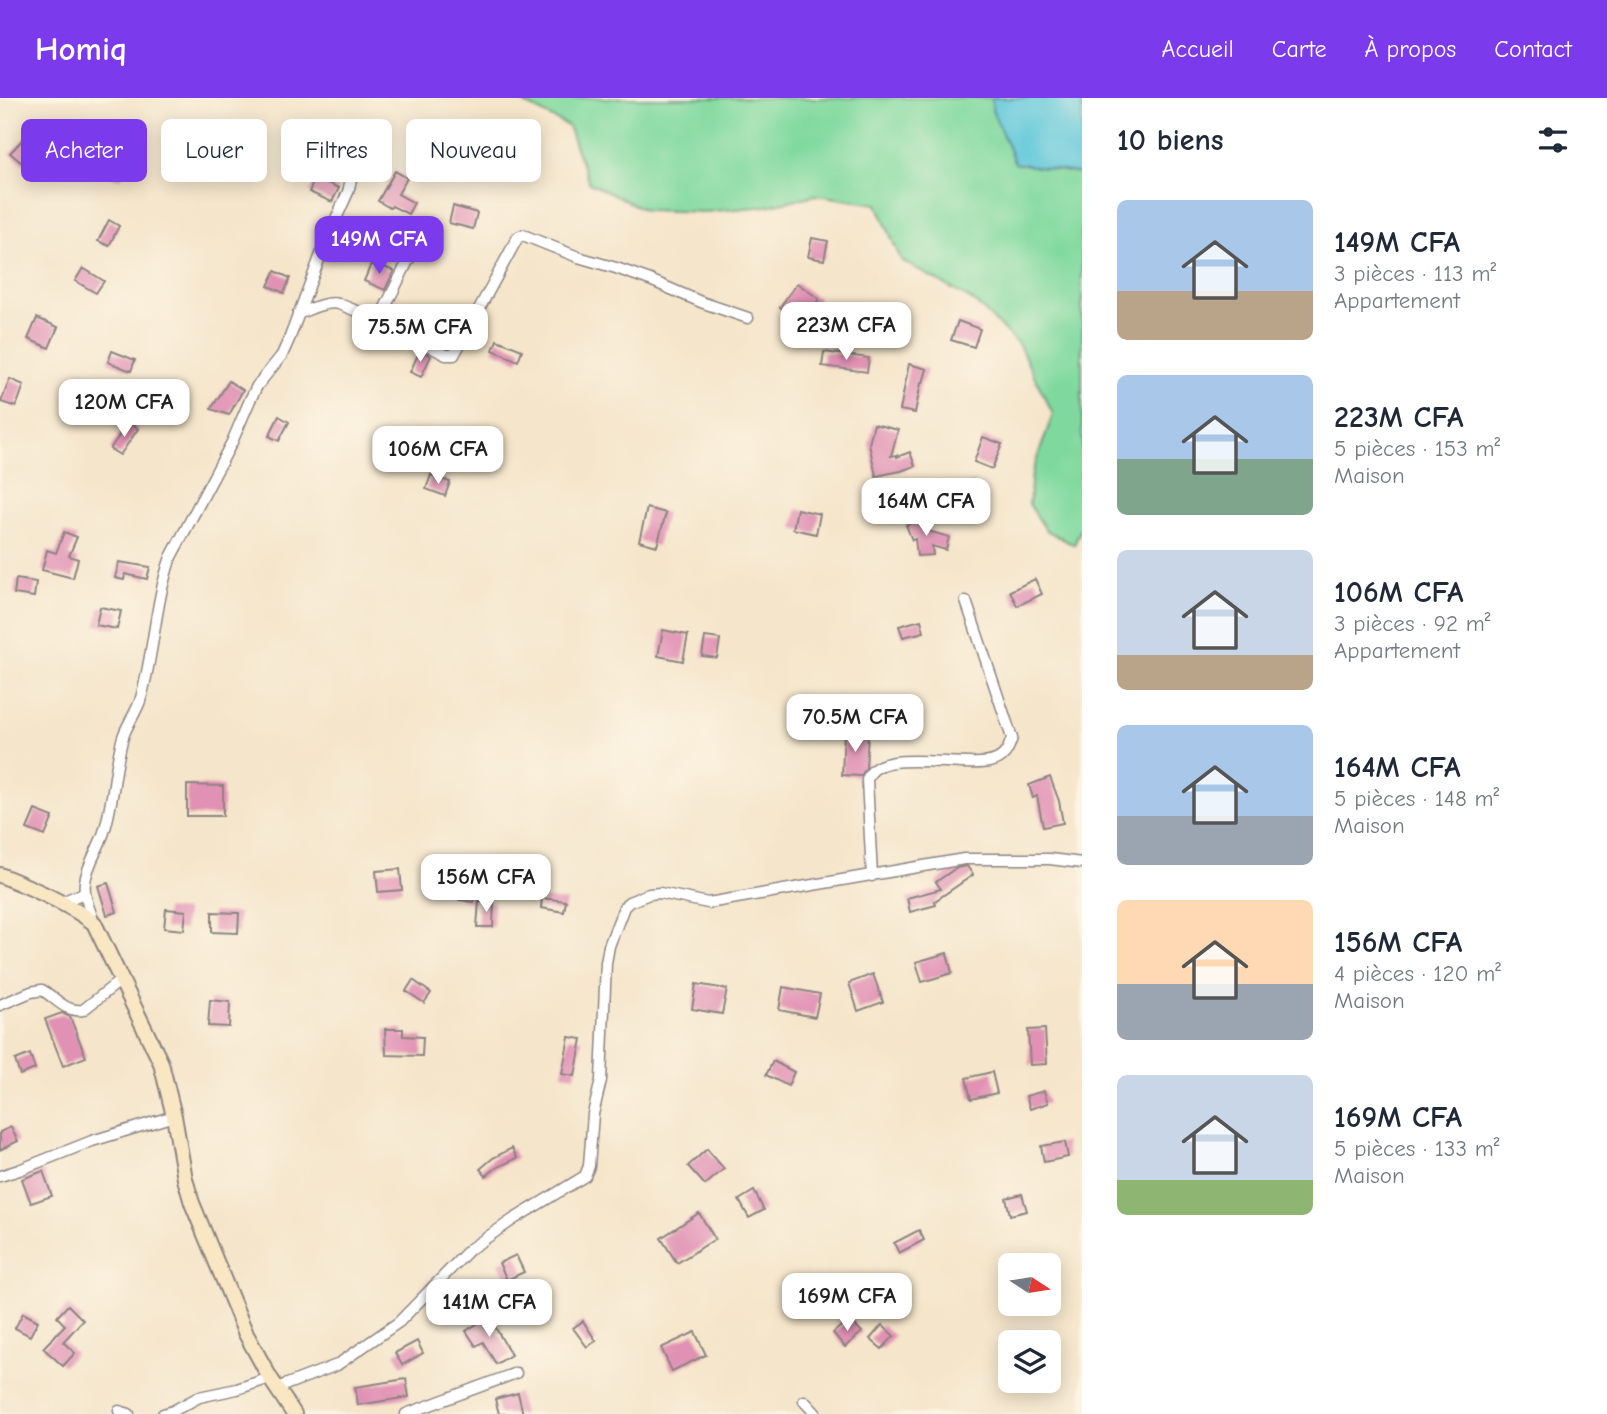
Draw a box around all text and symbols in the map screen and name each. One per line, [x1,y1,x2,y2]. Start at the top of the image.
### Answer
text: Homiq [35,30,127,68]
text: Accueil [1162,35,1234,63]
text: Carte [1272,35,1327,63]
text: À propos [1365,35,1456,63]
text: Contact [1494,35,1572,63]
chip: Acheter [21,119,147,182]
chip: Louer [161,119,267,182]
chip: Filtres [281,119,392,182]
chip: Nouveau [406,119,541,182]
icon: filters [1534,121,1572,159]
text: 10 biens [1117,123,1223,158]
pin: 149M CFA [307,216,451,276]
text: 149M CFA [331,225,427,252]
text: 149M CFA [1334,225,1460,260]
icon: home [1173,228,1257,312]
text: 3 pièces · 113 m² [1334,260,1496,287]
text: Appartement [1334,287,1460,314]
pin: 223M CFA [774,302,918,362]
pin: 75.5M CFA [340,304,500,364]
text: 223M CFA [796,311,896,338]
text: 75.5M CFA [368,313,472,340]
pin: 120M CFA [52,380,196,439]
text: 120M CFA [75,388,173,415]
text: 223M CFA [1334,400,1464,435]
icon: home [1173,403,1257,487]
pin: 106M CFA [366,426,510,486]
text: 106M CFA [388,435,488,462]
text: 5 pièces · 153 m² [1334,435,1500,462]
text: Maison [1334,462,1405,489]
pin: 164M CFA [854,478,998,538]
text: 164M CFA [878,487,974,514]
text: 106M CFA [1334,575,1464,610]
icon: home [1173,578,1257,662]
text: 3 pièces · 92 m² [1334,610,1491,637]
text: Appartement [1334,637,1460,664]
pin: 70.5M CFA [775,694,935,754]
text: 70.5M CFA [803,703,908,730]
text: 164M CFA [1334,750,1460,785]
icon: home [1173,753,1257,837]
text: 5 pièces · 148 m² [1334,785,1499,812]
text: Maison [1334,812,1405,839]
pin: 156M CFA [414,854,558,914]
text: 156M CFA [437,863,535,890]
text: 156M CFA [1334,925,1462,960]
icon: home [1173,928,1257,1012]
text: 4 pièces · 120 m² [1334,960,1501,987]
text: Maison [1334,987,1405,1014]
text: 169M CFA [1334,1100,1462,1135]
icon: home [1173,1103,1257,1187]
text: 5 pièces · 133 m² [1334,1135,1500,1162]
text: Maison [1334,1162,1405,1189]
north arrow [998,1253,1060,1316]
map controls [998,1253,1061,1393]
pin: 169M CFA [775,1274,919,1333]
pin: 141M CFA [417,1280,561,1339]
text: 169M CFA [798,1282,896,1309]
text: 141M CFA [442,1288,536,1315]
button: layers [998,1330,1061,1393]

